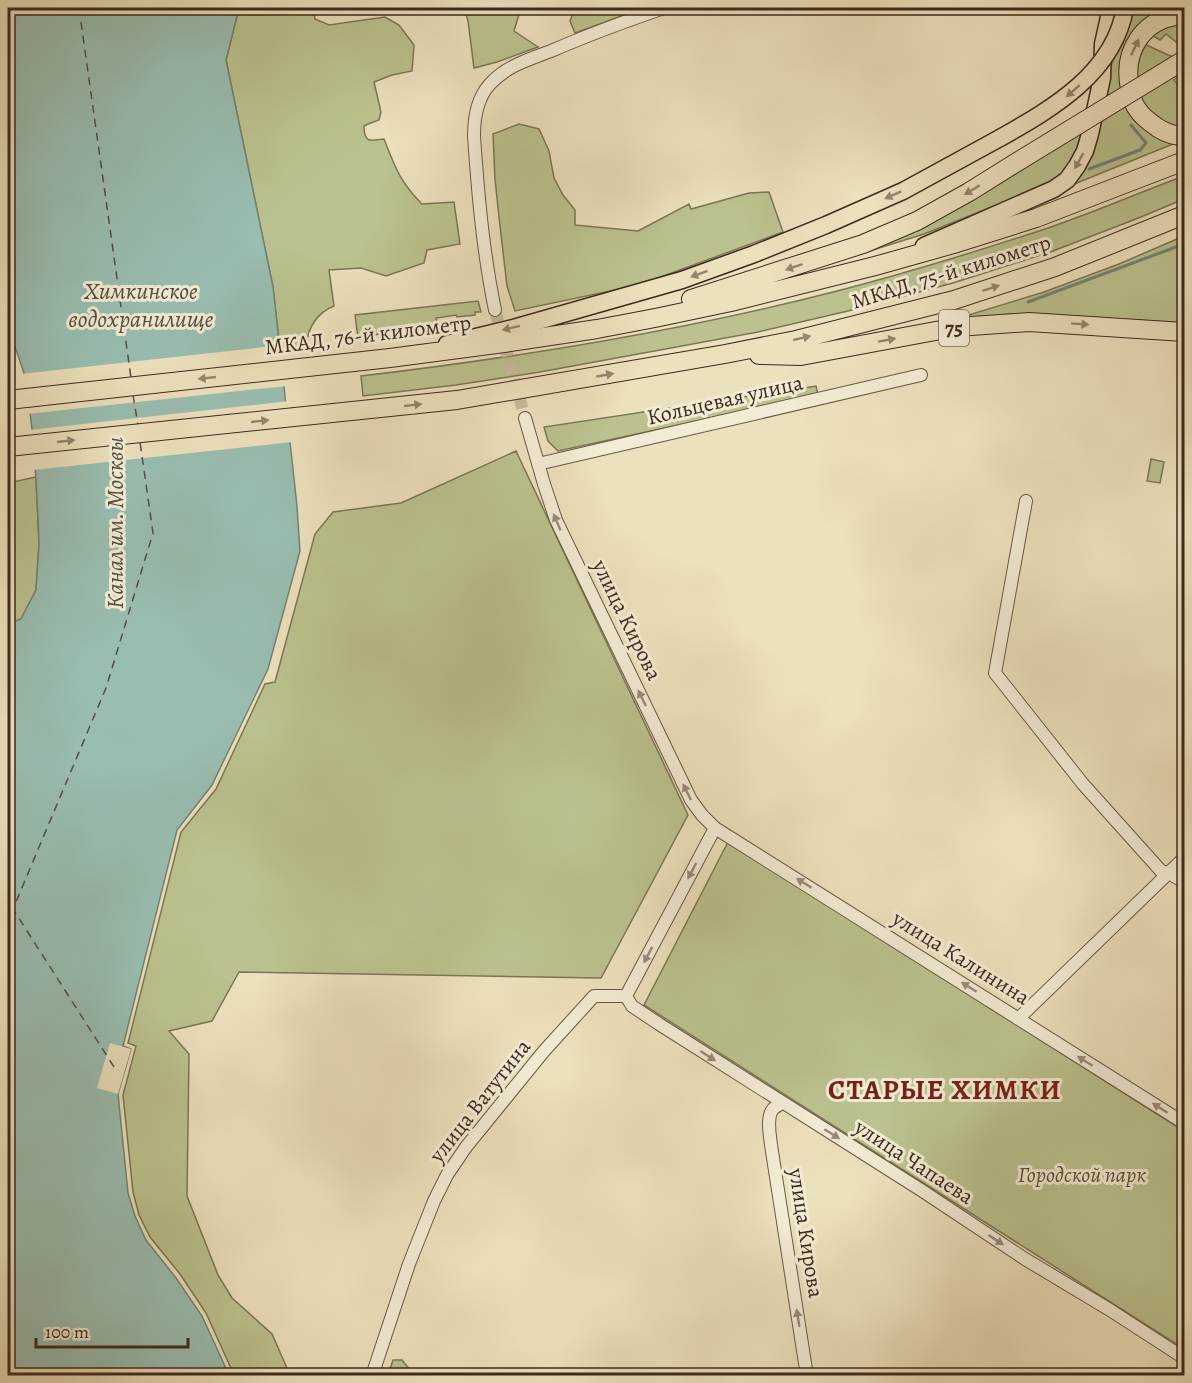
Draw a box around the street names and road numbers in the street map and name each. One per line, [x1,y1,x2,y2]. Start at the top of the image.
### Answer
street label: МКАД, 75-й километр [848,227,1054,317]
street label: МКАД, 76-й километр [263,307,473,363]
road number: 75 [939,310,969,346]
street label: Кольцевая улица [644,367,807,433]
street label: улица Кирова [584,554,670,686]
street label: улица Калинина [886,903,1036,1013]
street label: улица Ватутина [422,1032,538,1170]
street label: улица Чапаева [848,1112,980,1212]
street label: улица Кирова [781,1165,831,1301]

